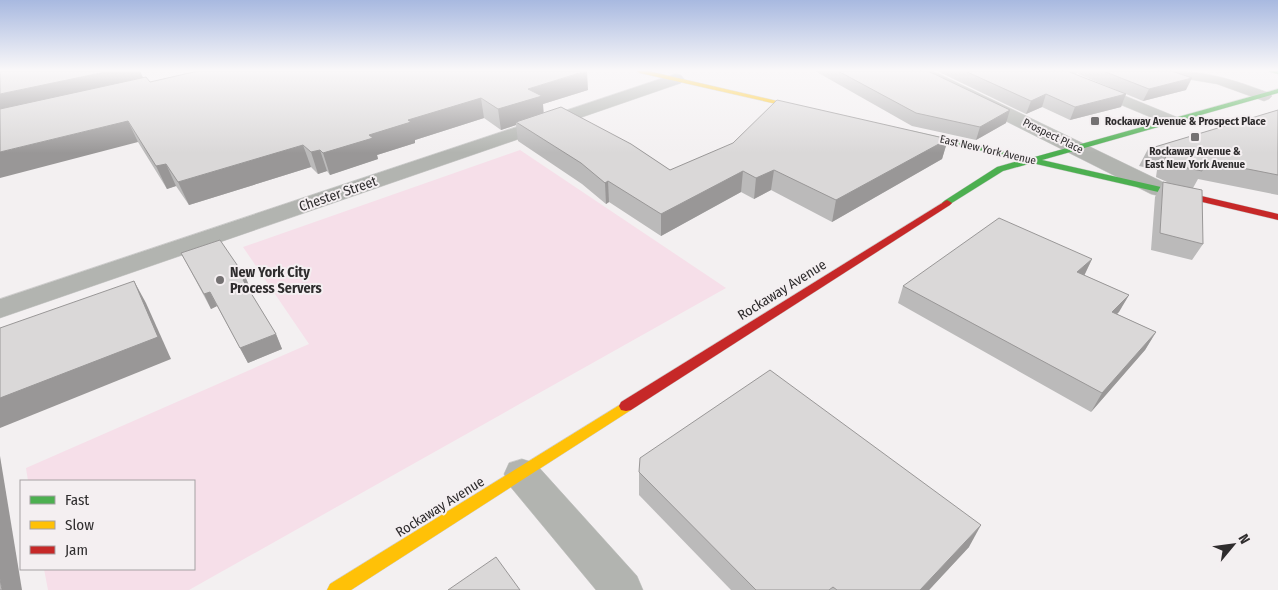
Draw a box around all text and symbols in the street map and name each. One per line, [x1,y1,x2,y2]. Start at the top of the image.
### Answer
marker: Rockaway Avenue & Prospect Place [1089,115,1101,127]
place label: Rockaway Avenue & Prospect Place [1105,115,1266,128]
street label: Prospect Place [1021,116,1085,156]
marker: Rockaway Avenue & East New York Avenue [1189,131,1201,143]
street label: East New York Avenue [939,133,1037,167]
place label: Rockaway Avenue & East New York Avenue [1145,145,1246,171]
street label: Chester Street [297,173,380,215]
street label: Rockaway Avenue [735,256,829,324]
place label: New York City Process Servers [230,264,322,297]
marker: New York City Process Servers [214,274,226,286]
street label: Rockaway Avenue [393,473,487,541]
legend [20,480,195,570]
text: Fast [65,491,89,509]
text: Slow [65,516,94,534]
north arrow [1208,520,1258,570]
text: N [1234,531,1253,547]
text: Jam [65,541,88,559]

